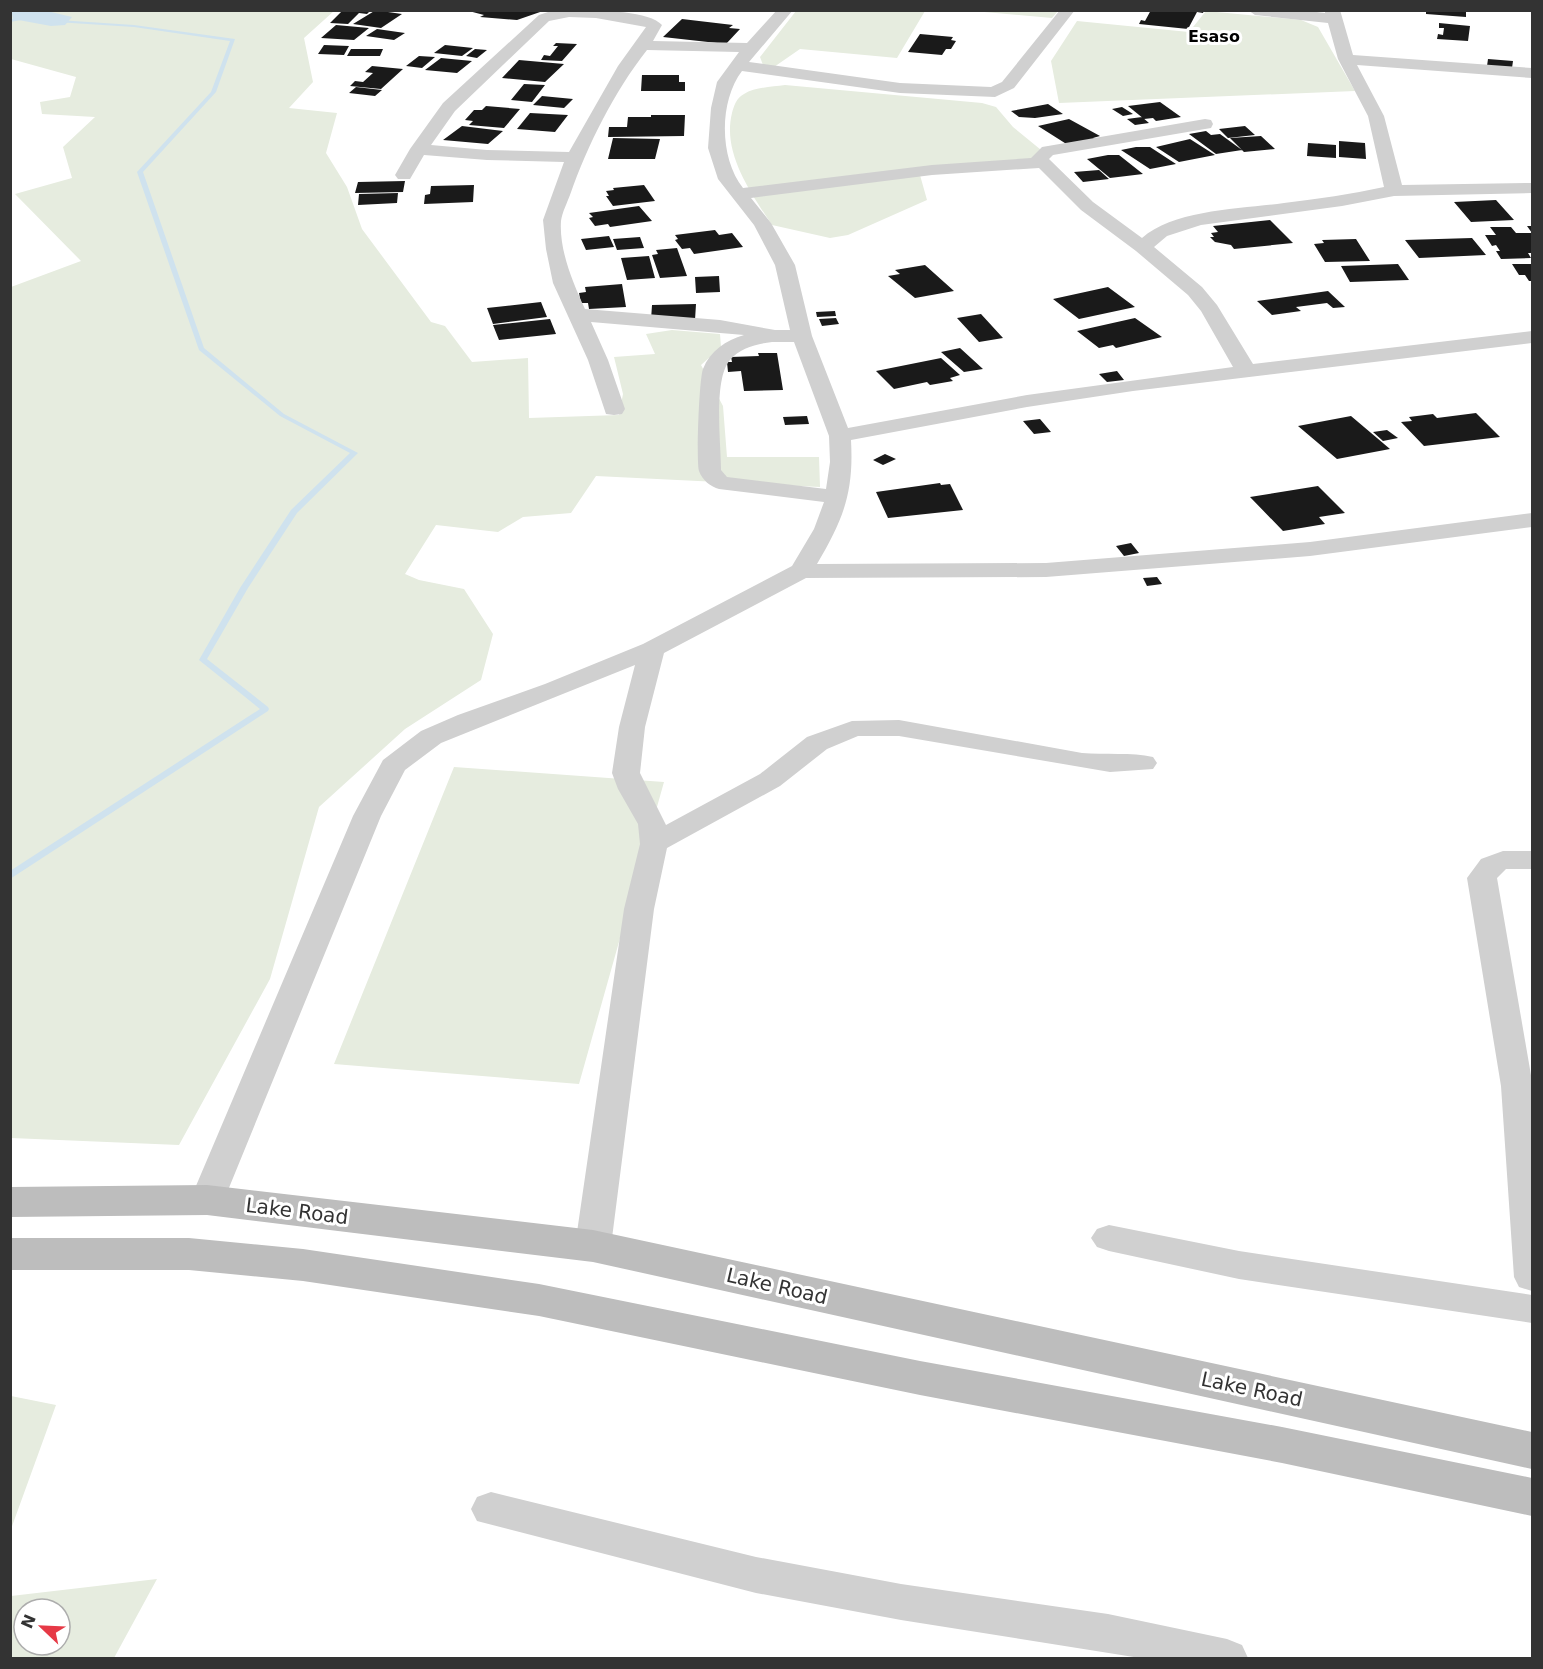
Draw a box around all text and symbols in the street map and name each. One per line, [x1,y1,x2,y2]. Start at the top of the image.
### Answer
district label: Esaso [1188,27,1240,46]
street label: Lake Road [244,1193,350,1229]
street label: Lake Road [724,1263,830,1309]
street label: Lake Road [1199,1367,1305,1411]
north arrow [12,1597,72,1657]
text: N [17,1611,40,1631]

